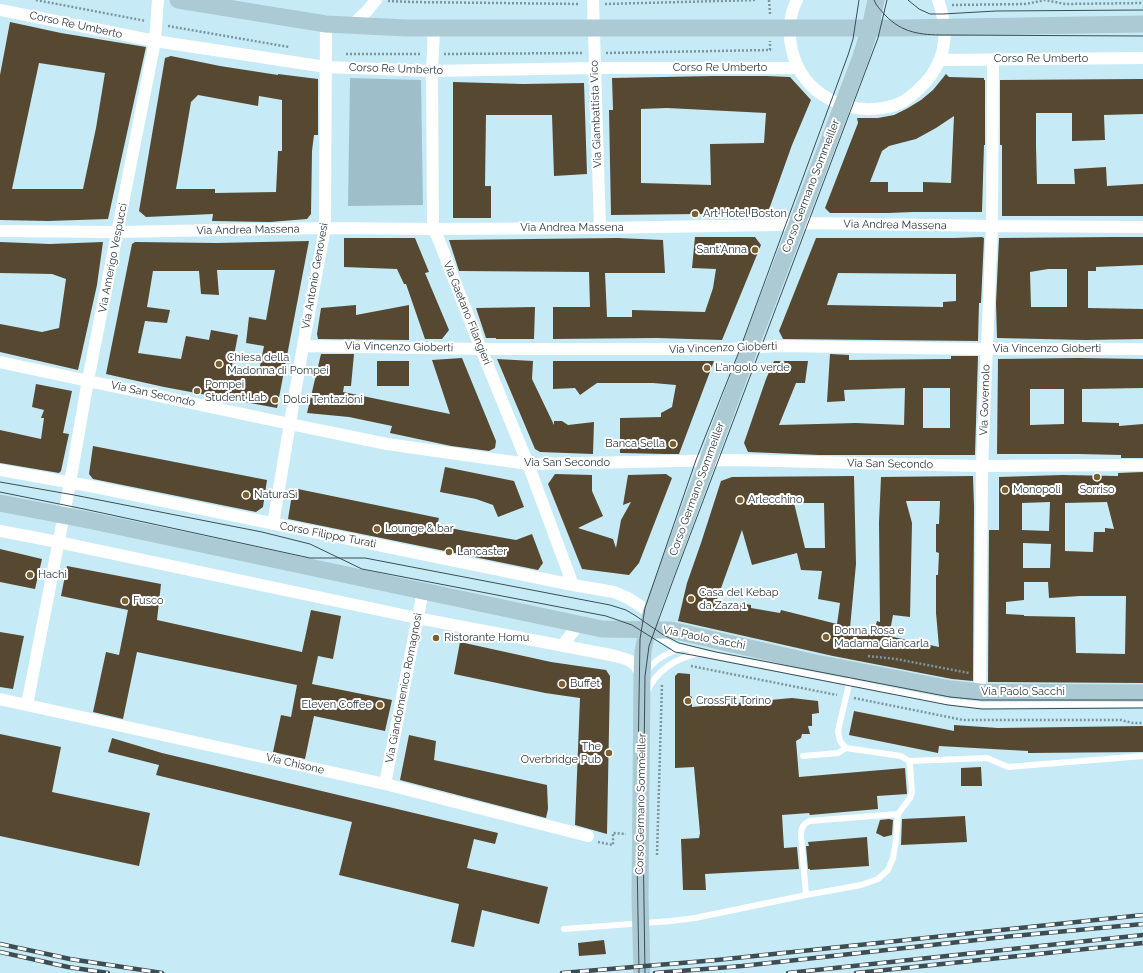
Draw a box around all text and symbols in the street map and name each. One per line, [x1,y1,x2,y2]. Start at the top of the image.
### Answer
street label: Corso Re Umberto [28,9,124,41]
street label: Corso Re Umberto [994,52,1088,66]
street label: Via Giambattista Vico [588,60,604,168]
street label: Corso Re Umberto [349,61,443,77]
street label: Corso Re Umberto [673,61,767,75]
street label: Corso Germano Sommeiller [780,118,842,254]
street label: Via Amerigo Vespucci [96,202,130,314]
place label: Art Hotel Boston [703,207,787,221]
marker: Art Hotel Boston [690,209,700,219]
street label: Via Andrea Massena [843,217,947,233]
street label: Via Andrea Massena [520,221,624,235]
street label: Via Andrea Massena [196,222,300,238]
street label: Via Antonio Genovesi [299,222,331,330]
place label: Sant'Anna [697,243,747,257]
marker: Sant'Anna [750,245,760,255]
street label: Via Gaetano Filangieri [440,259,494,367]
street label: Via Vincenzo Gioberti [345,339,453,355]
street label: Via Vincenzo Gioberti [669,340,777,356]
street label: Via Vincenzo Gioberti [993,342,1101,356]
place label: Chiesa della Madonna di Pompei [227,351,329,377]
marker: Chiesa della Madonna di Pompei [214,359,224,369]
place label: L'angolo verde [715,361,790,375]
marker: L'angolo verde [702,363,712,373]
street label: Via Governolo [977,364,993,436]
place label: Pompei Student Lab [205,378,267,404]
street label: Via San Secondo [110,379,196,409]
marker: Pompei Student Lab [192,386,202,396]
place label: Dolci Tentazioni [283,393,363,407]
marker: Dolci Tentazioni [270,395,280,405]
street label: Corso Germano Sommeiller [667,420,727,558]
place label: Banca Sella [605,437,665,451]
marker: Banca Sella [668,439,678,449]
street label: Via San Secondo [524,456,610,470]
street label: Via San Secondo [847,457,933,471]
marker: Sorriso [1092,472,1102,482]
place label: Monopoli [1013,483,1061,497]
place label: Sorriso [1079,483,1115,497]
marker: Monopoli [1000,485,1010,495]
place label: NaturaSì [254,488,298,502]
marker: NaturaSì [241,490,251,500]
place label: Arlecchino [748,493,803,507]
marker: Arlecchino [735,495,745,505]
street label: Corso Filippo Turati [279,519,377,551]
place label: Lounge & bar [385,522,454,536]
marker: Lounge & bar [372,524,382,534]
place label: Lancaster [457,545,507,559]
marker: Lancaster [444,547,454,557]
place label: Hachi [38,568,67,582]
marker: Hachi [25,570,35,580]
place label: Casa del Kebap da Zaza 1 [699,586,779,612]
place label: Fusco [133,594,163,608]
marker: Casa del Kebap da Zaza 1 [686,594,696,604]
marker: Fusco [120,596,130,606]
street label: Via Giandomenico Romagnosi [383,612,425,764]
street label: Via Paolo Sacchi [662,624,746,652]
place label: Donna Rosa e Madama Giancarla [834,624,929,650]
place label: Ristorante Homu [444,631,529,645]
marker: Donna Rosa e Madama Giancarla [821,632,831,642]
marker: Ristorante Homu [431,633,441,643]
place label: Buffet [570,677,600,691]
marker: Buffet [557,679,567,689]
street label: Via Paolo Sacchi [981,685,1065,699]
place label: CrossFit Torino [696,694,771,708]
marker: CrossFit Torino [683,696,693,706]
place label: Eleven Coffee [302,698,372,712]
marker: Eleven Coffee [375,700,385,710]
street label: Corso Germano Sommeiller [633,733,649,875]
place label: The Overbridge Pub [521,740,601,766]
marker: The Overbridge Pub [604,748,614,758]
street label: Via Chisone [264,751,326,777]

